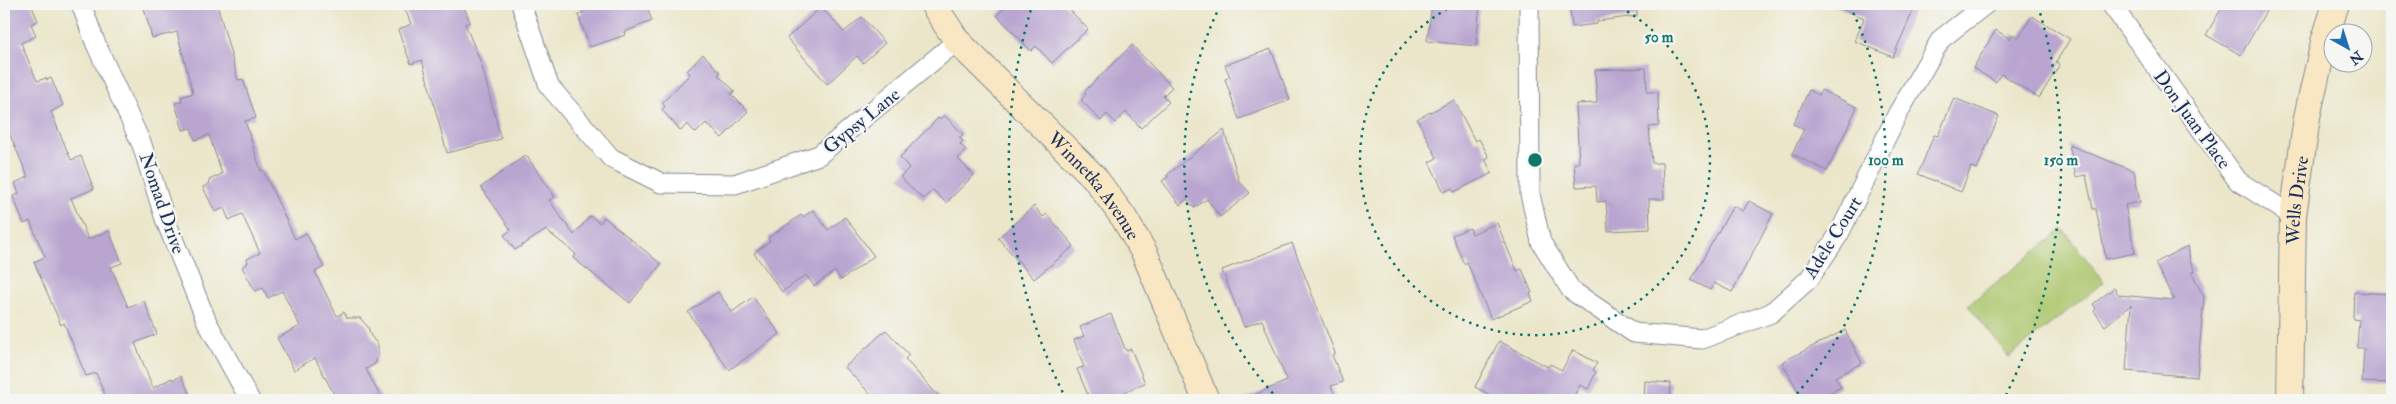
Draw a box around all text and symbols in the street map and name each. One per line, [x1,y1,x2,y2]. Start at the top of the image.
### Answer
north arrow [2324,22,2374,72]
text: 50 m [1645,28,1674,47]
text: N [2345,47,2367,69]
street label: Don Juan Place [2148,65,2236,174]
street label: Gypsy Lane [818,82,906,160]
street label: Winnetka Avenue [1041,126,1145,244]
street label: Nomad Drive [134,150,191,257]
centre of rings [1526,151,1544,169]
text: 100 m [1868,151,1904,170]
text: 150 m [2044,151,2078,170]
street label: Wells Drive [2282,154,2314,246]
street label: Adele Court [1798,192,1867,284]

